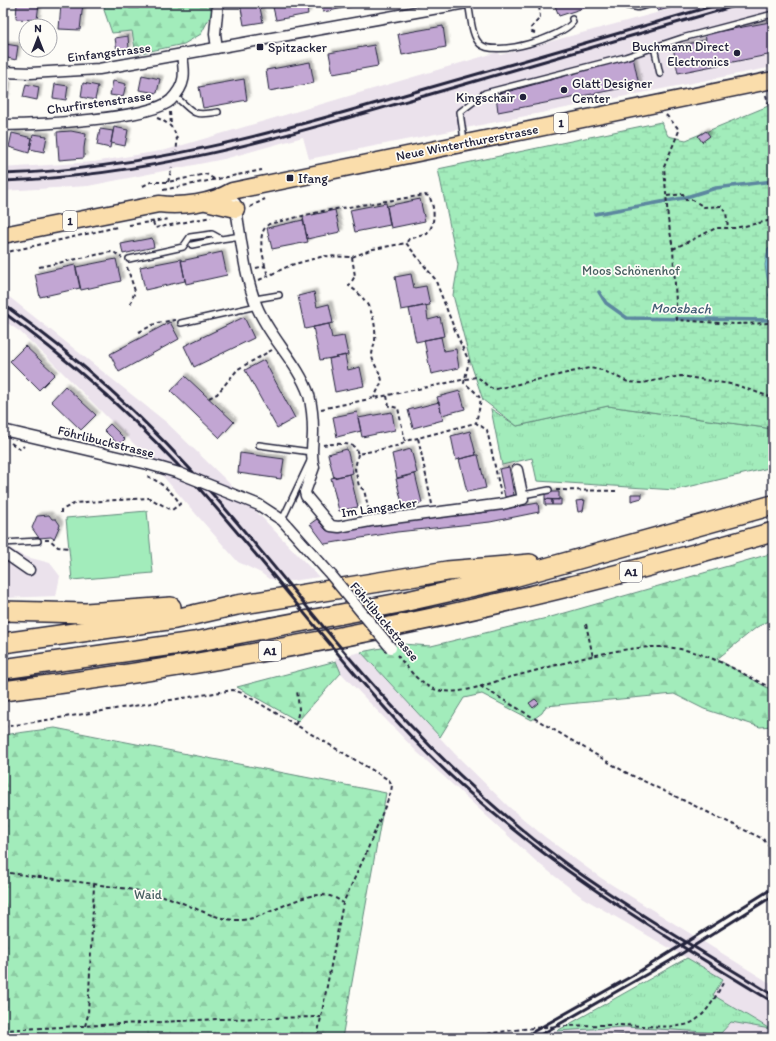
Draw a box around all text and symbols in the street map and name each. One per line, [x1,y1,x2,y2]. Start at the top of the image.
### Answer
north arrow [18,18,58,58]
text: N [34,22,42,35]
place label: Buchmann Direct Electronics [632,39,729,69]
street label: Einfangstrasse [67,40,151,65]
place label: Spitzacker [268,40,328,55]
marker: Spitzacker [255,42,265,52]
marker: Buchmann Direct Electronics [732,48,742,58]
place label: Glatt Designer Center [572,76,652,106]
marker: Glatt Designer Center [559,85,569,95]
street label: Churfirstenstrasse [46,88,152,117]
place label: Kingschair [456,90,516,105]
marker: Kingschair [518,92,528,102]
road number: 1 [554,113,568,133]
street label: Neue Winterthurerstrasse [395,121,540,164]
place label: Ifang [298,171,328,186]
marker: Ifang [285,173,295,183]
road number: 1 [63,211,77,231]
park label: Moos Schönenhof [582,263,680,278]
water label: Moosbach [651,299,712,318]
street label: Föhrlibuckstrasse [56,422,156,461]
street label: Im Langacker [340,495,419,520]
road number: A1 [620,562,642,582]
street label: Föhrlibuckstrasse [347,579,422,664]
road number: A1 [259,641,281,661]
park label: Waid [134,887,162,902]

